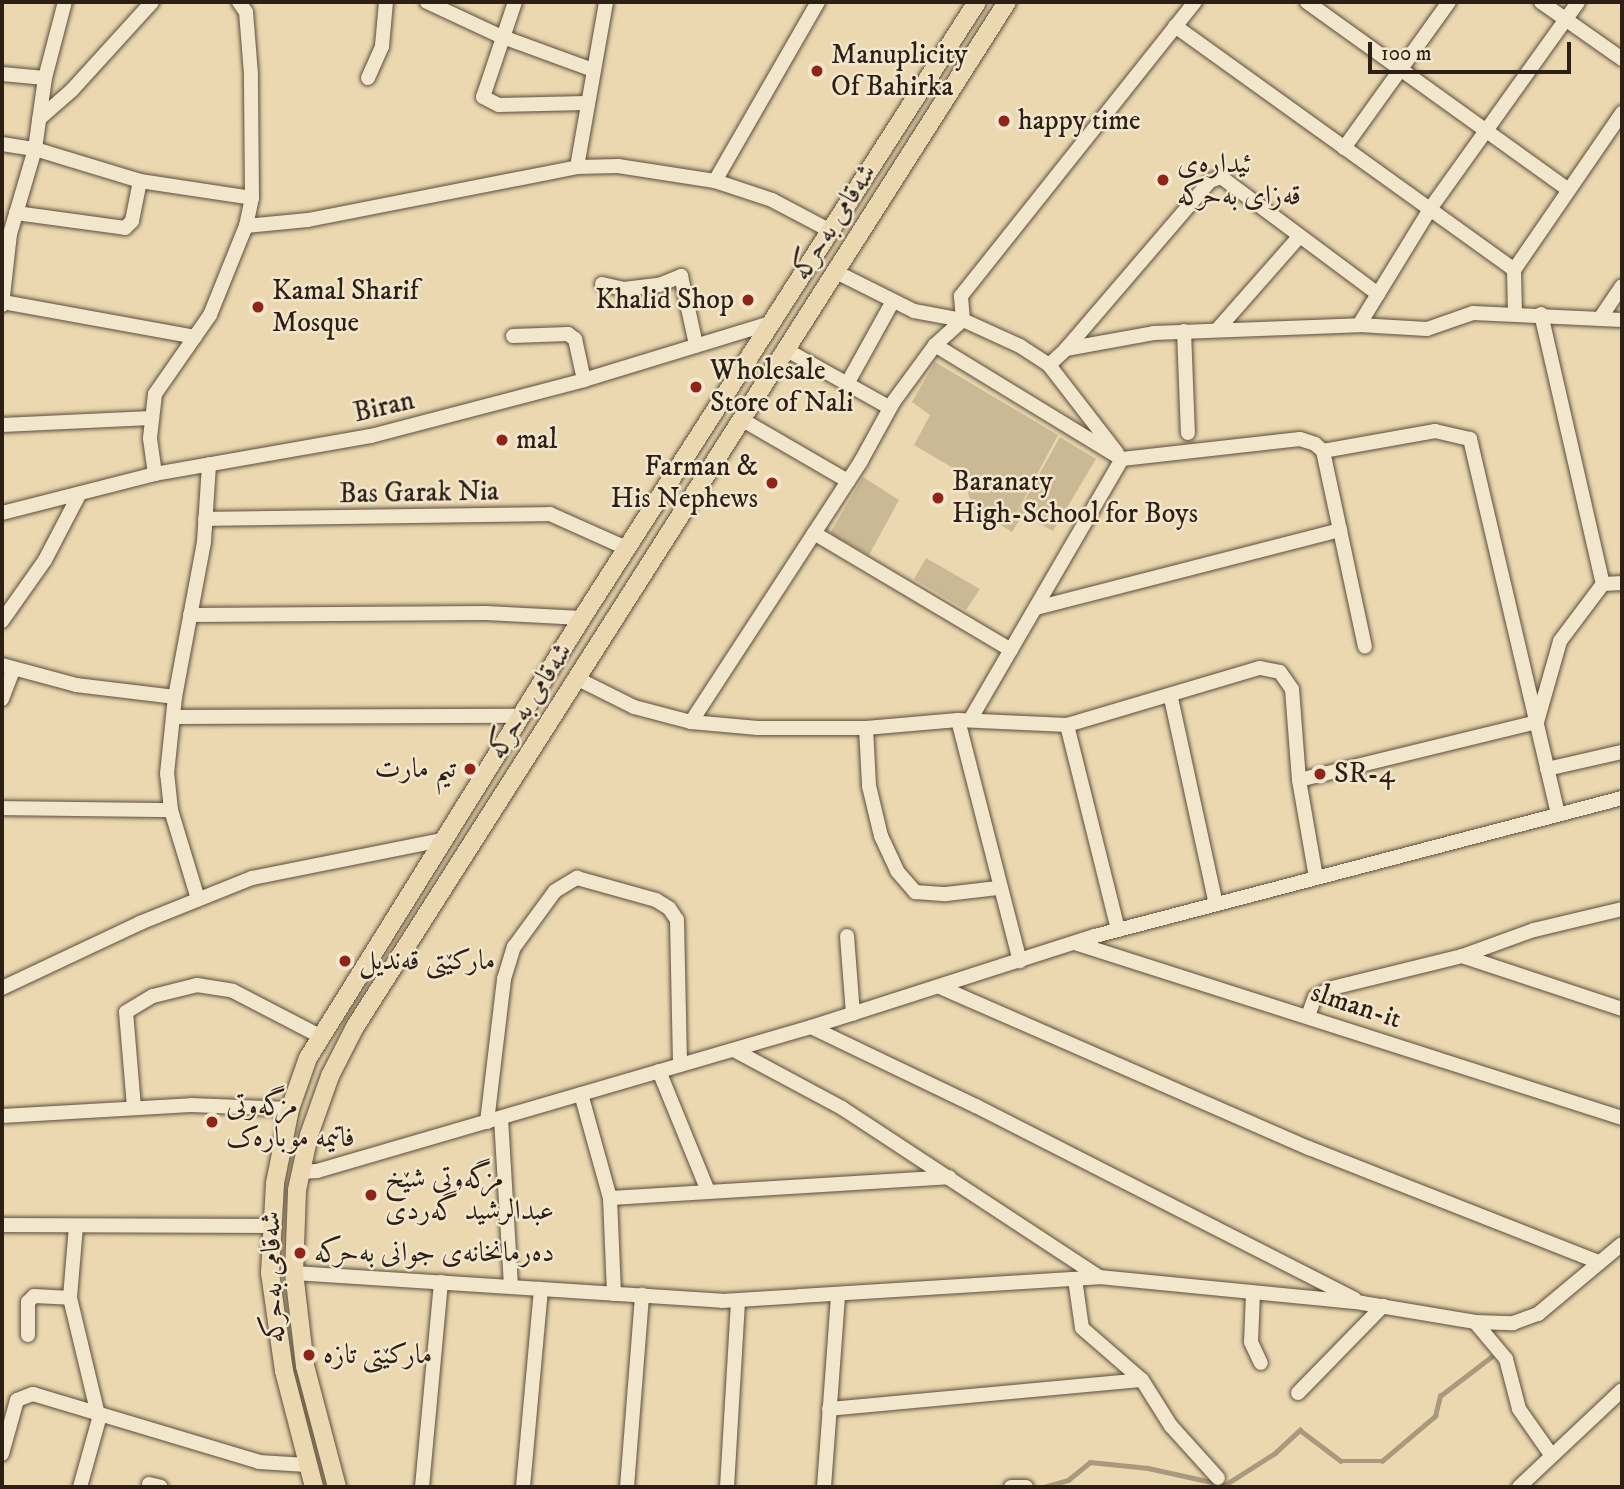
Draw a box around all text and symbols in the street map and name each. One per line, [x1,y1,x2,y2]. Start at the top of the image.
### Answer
scale bar [1372,28,1575,72]
place label: Manuplicity Of Bahirka [831,38,967,104]
text: 100 m [1381,41,1432,67]
marker: Manuplicity Of Bahirka [809,63,825,79]
place label: happy time [1018,104,1141,138]
marker: happy time [996,113,1012,129]
place label: ئیدارەی قەزای بەحرکە [1177,147,1301,213]
street label: شەقامی بەحرکە [784,158,884,286]
marker: ئیدارەی قەزای بەحرکە [1155,172,1171,188]
place label: Kamal Sharif Mosque [272,274,419,340]
place label: Khalid Shop [595,283,734,317]
marker: Khalid Shop [740,292,756,308]
marker: Kamal Sharif Mosque [250,299,266,315]
place label: Wholesale Store of Nali [710,354,853,420]
marker: Wholesale Store of Nali [688,379,704,395]
street label: Biran [350,384,418,430]
place label: mal [516,423,557,457]
marker: mal [494,432,510,448]
place label: Farman & His Nephews [611,450,758,516]
place label: Baranaty High-School for Boys [952,465,1198,531]
street label: Bas Garak Nia [339,475,499,511]
marker: Farman & His Nephews [764,475,780,491]
marker: Baranaty High-School for Boys [930,490,946,506]
street label: شەقامی بەحرکە [480,637,580,765]
place label: تيم مارت [375,752,456,786]
place label: SR-4 [1334,757,1395,791]
marker: تيم مارت [462,761,478,777]
marker: SR-4 [1312,766,1328,782]
place label: مارکێتی قەندیل [359,944,496,978]
marker: مارکێتی قەندیل [337,953,353,969]
street label: slman-it [1307,976,1405,1036]
place label: مزگەوتی فاتیمە موبارەک [226,1089,355,1155]
marker: مزگەوتی فاتیمە موبارەک [204,1114,220,1130]
place label: مزگەوتی شێخ عبدالرشید گەردی [385,1162,554,1228]
marker: مزگەوتی شێخ عبدالرشید گەردی [363,1187,379,1203]
street label: شەقامی بەحرکە [254,1210,292,1344]
place label: دەرمانخانەی جوانی بەحرکە [314,1236,554,1270]
marker: دەرمانخانەی جوانی بەحرکە [292,1245,308,1261]
place label: مارکێتی تازە [323,1338,432,1372]
marker: مارکێتی تازە [301,1347,317,1363]

